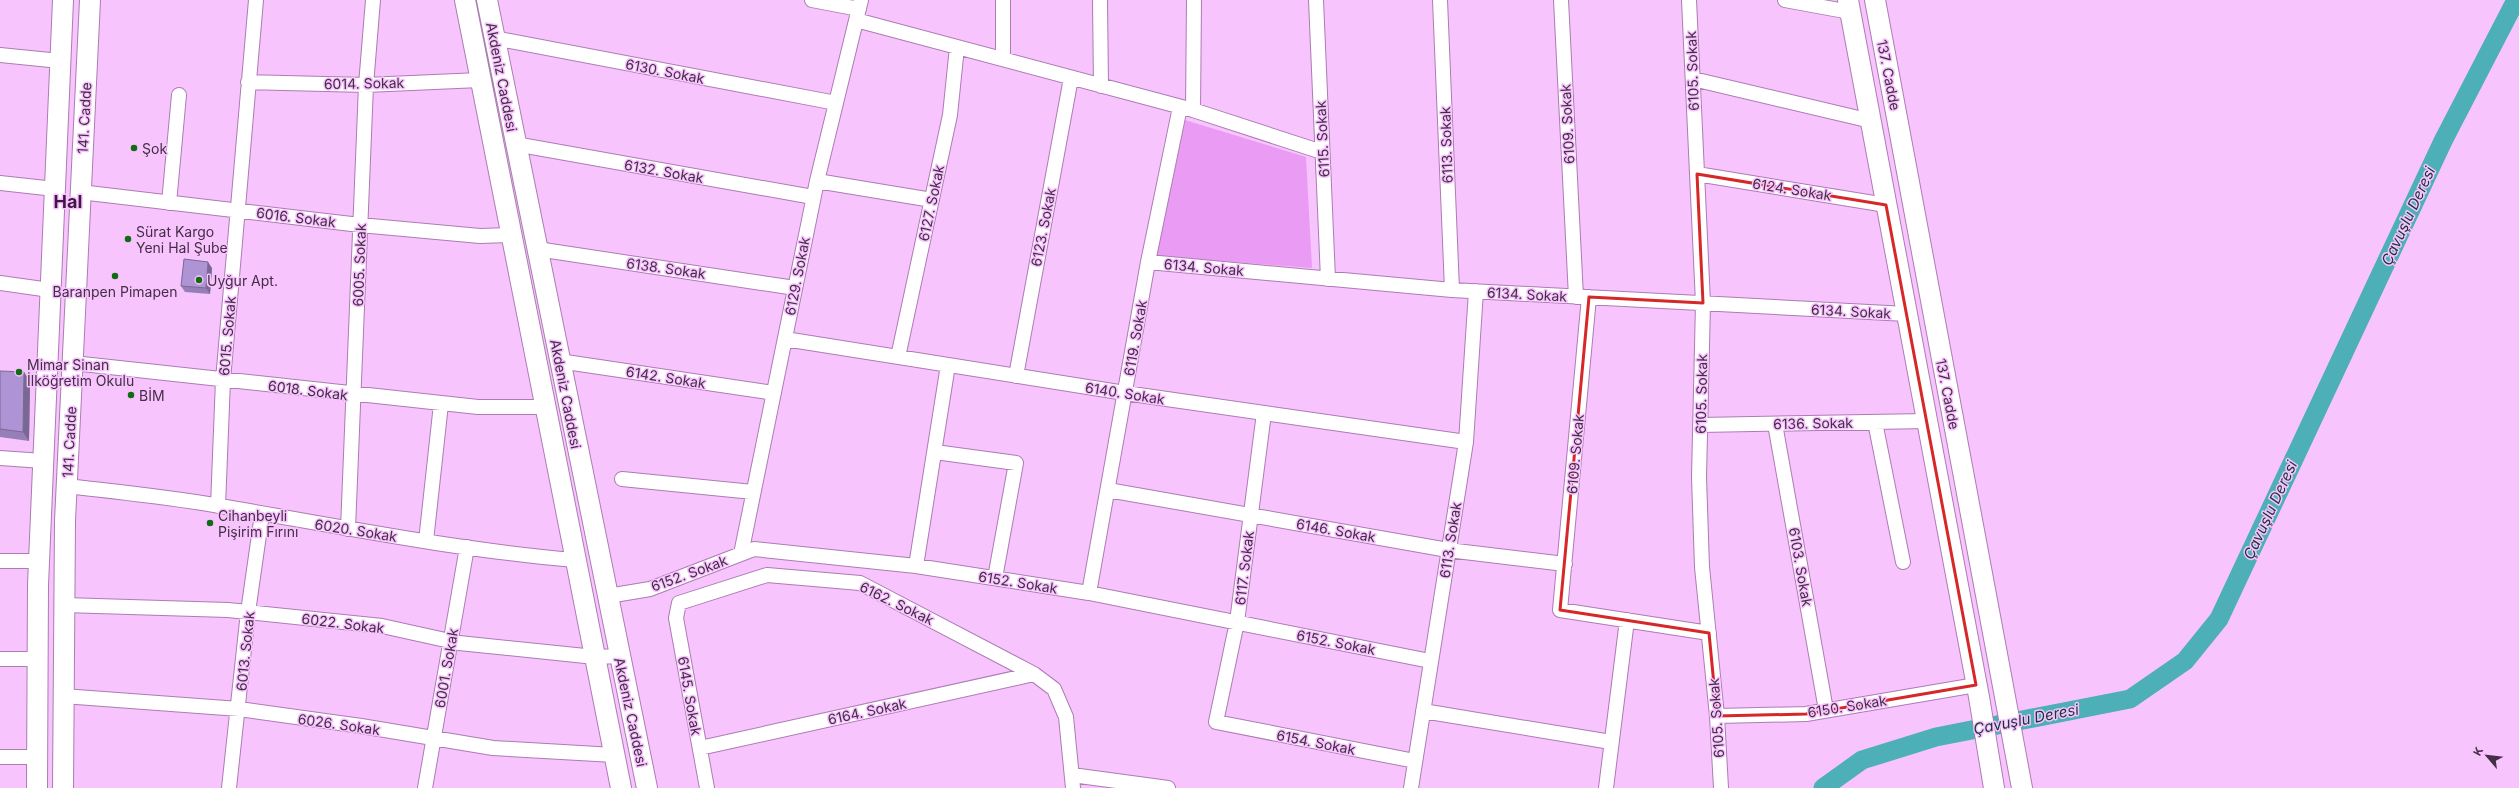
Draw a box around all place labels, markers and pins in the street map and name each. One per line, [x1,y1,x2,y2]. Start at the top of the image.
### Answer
place label: Şok [142,140,167,157]
marker: Şok [129,143,139,153]
place label: Sürat Kargo Yeni Hal Şube [136,223,228,256]
marker: Sürat Kargo Yeni Hal Şube [123,234,133,244]
marker: Baranpen Pimapen [110,271,120,281]
place label: Uyğur Apt. [207,272,278,289]
marker: Uyğur Apt. [194,275,204,285]
place label: Baranpen Pimapen [53,283,177,300]
place label: Mimar Sinan İlköğretim Okulu [27,356,134,389]
marker: Mimar Sinan İlköğretim Okulu [14,367,24,377]
place label: BİM [139,387,165,404]
marker: BİM [126,390,136,400]
place label: Cihanbeyli Pişirim Fırını [218,507,298,540]
marker: Cihanbeyli Pişirim Fırını [205,518,215,528]

